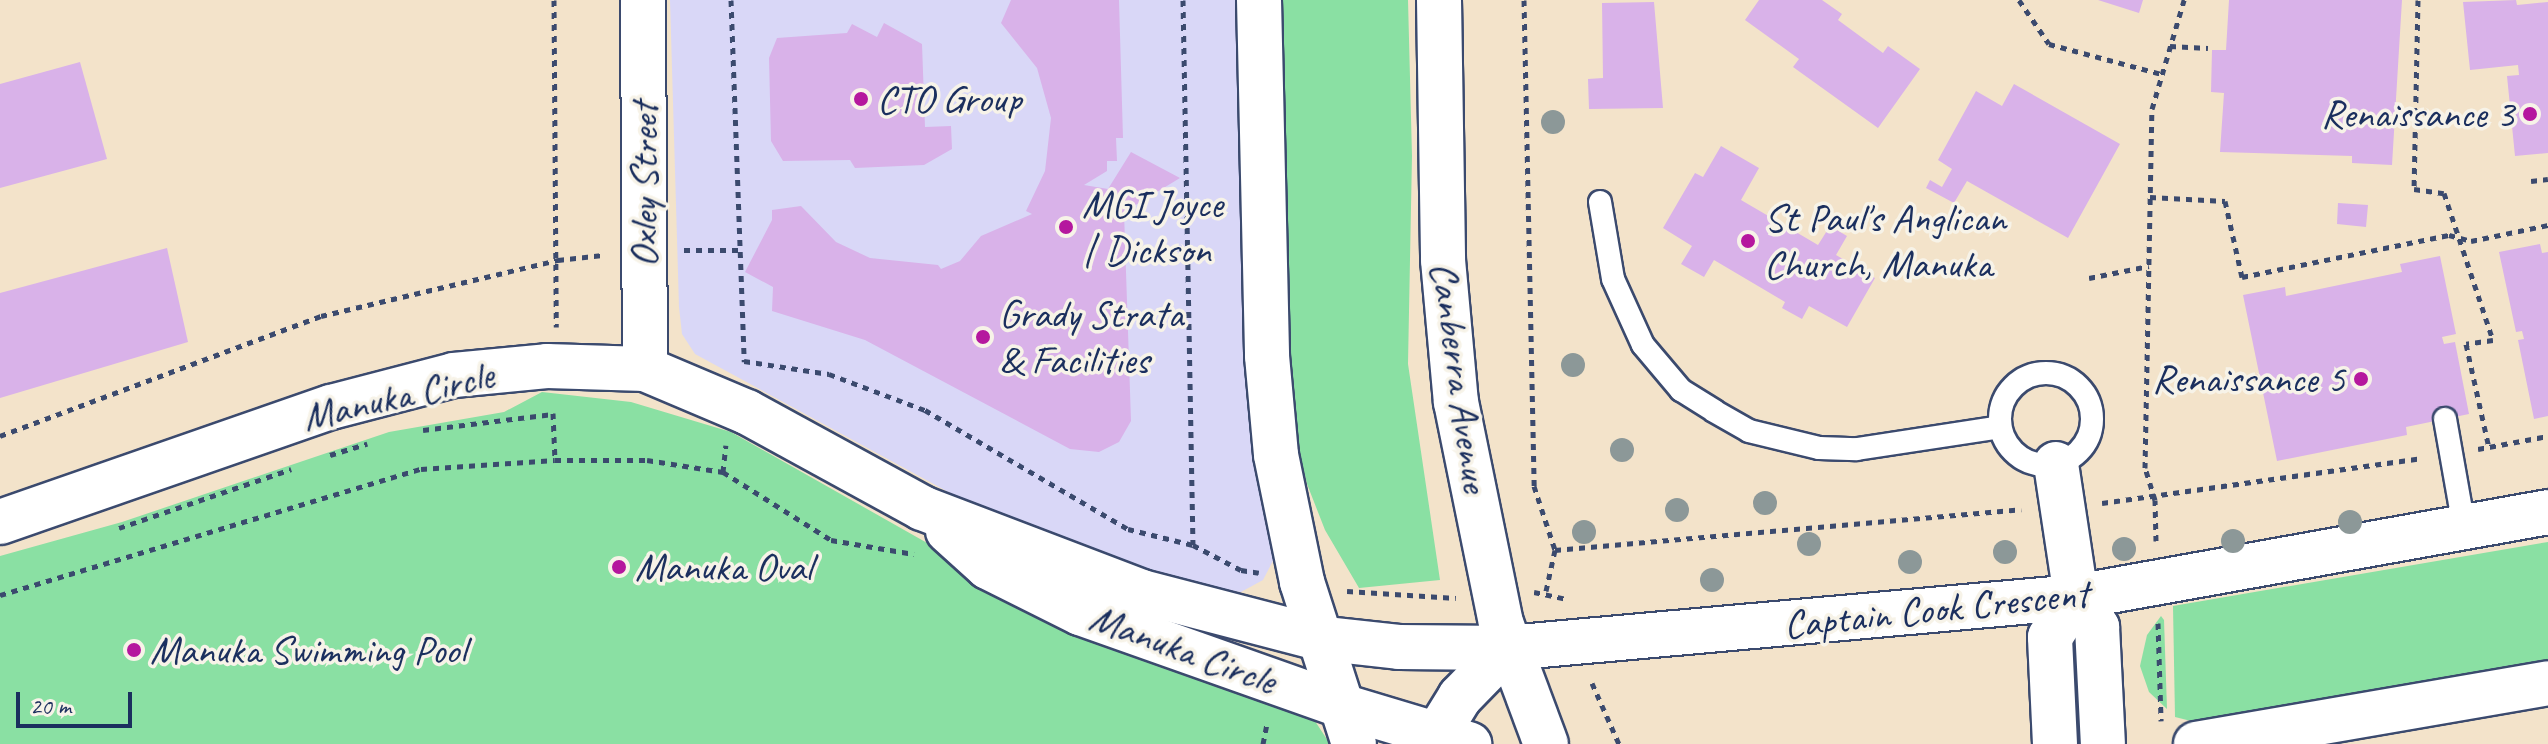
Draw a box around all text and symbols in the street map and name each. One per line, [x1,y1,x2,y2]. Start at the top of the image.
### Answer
place label: CTO Group [877,75,1021,123]
marker: CTO Group [852,90,870,108]
place label: Renaissance 3 [2321,90,2514,138]
street label: Oxley Street [620,103,668,267]
marker: Renaissance 3 [2521,105,2539,123]
place label: MGI Joyce | Dickson [1082,180,1222,274]
place label: St Paul's Anglican Church, Manuka [1764,194,2006,288]
marker: MGI Joyce | Dickson [1057,218,1075,236]
marker: St Paul's Anglican Church, Manuka [1739,232,1757,250]
street label: Canberra Avenue [1420,259,1500,495]
place label: Grady Strata & Facilities [999,290,1184,384]
marker: Grady Strata & Facilities [974,328,992,346]
street label: Manuka Circle [298,351,498,441]
place label: Renaissance 5 [2152,355,2345,403]
marker: Renaissance 5 [2352,370,2370,388]
place label: Manuka Oval [635,543,813,591]
marker: Manuka Oval [610,558,628,576]
street label: Captain Cook Crescent [1781,569,2091,649]
street label: Manuka Circle [1083,593,1283,705]
place label: Manuka Swimming Pool [150,626,465,674]
marker: Manuka Swimming Pool [125,641,143,659]
scale bar [20,676,136,726]
text: 20 m [30,691,71,721]

